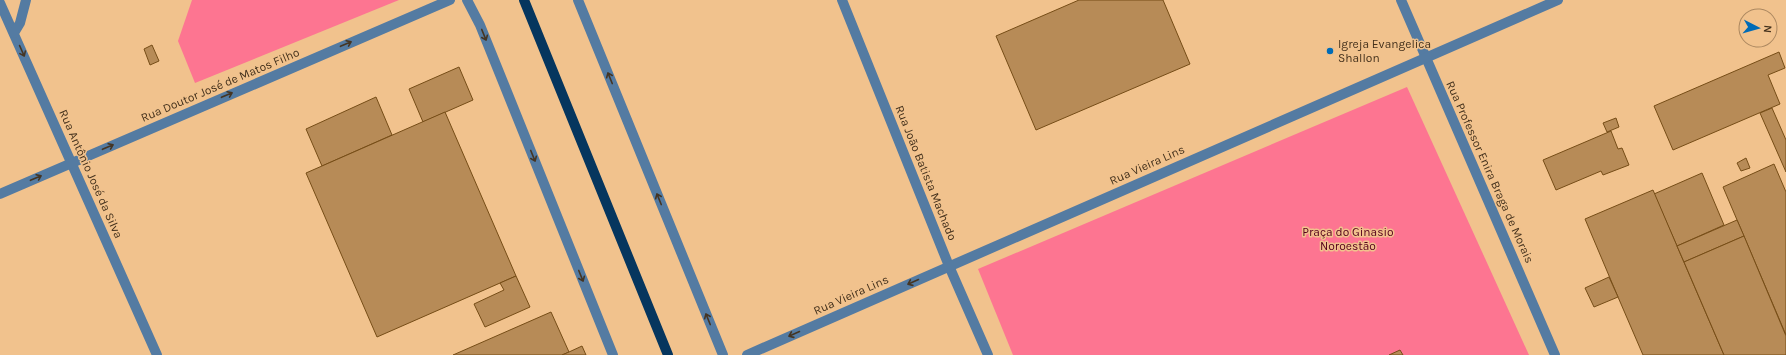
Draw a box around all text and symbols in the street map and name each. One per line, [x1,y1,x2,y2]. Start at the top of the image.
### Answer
north arrow [1738,8,1778,48]
text: N [1761,24,1774,34]
one-way arrow [481,28,489,40]
place label: Igreja Evangelica Shallon [1338,37,1431,65]
one-way arrow [340,40,352,47]
one-way arrow [19,45,26,57]
street label: Rua Doutor José de Matos Filho [139,45,301,125]
marker: Igreja Evangelica Shallon [1325,46,1335,56]
one-way arrow [606,73,613,85]
street label: Rua Professor Enira Braga de Morais [1443,79,1537,265]
one-way arrow [221,91,233,99]
street label: Rua João Batista Machado [892,103,960,243]
street label: Rua Antônio José da Silva [56,107,126,241]
street label: Rua Vieira Lins [1107,142,1187,188]
one-way arrow [101,143,113,150]
one-way arrow [529,149,537,161]
one-way arrow [29,174,41,181]
one-way arrow [655,193,663,205]
park label: Praça do Ginasio Noroestão [1302,225,1394,253]
one-way arrow [578,270,586,282]
street label: Rua Vieira Lins [811,272,891,318]
one-way arrow [908,279,920,286]
one-way arrow [704,313,712,325]
one-way arrow [789,331,801,338]

